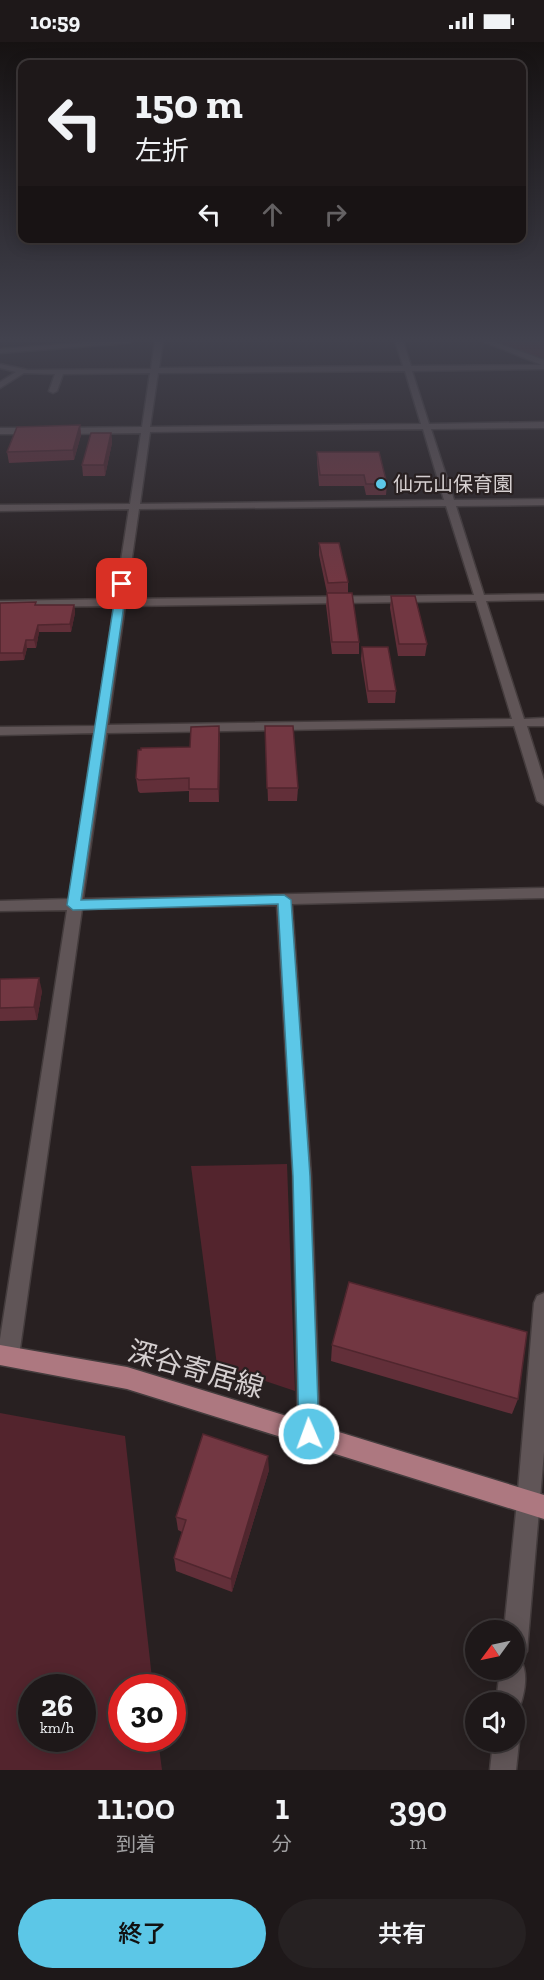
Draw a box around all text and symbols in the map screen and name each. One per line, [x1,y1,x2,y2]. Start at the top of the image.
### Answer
text: 10:59 [30,8,80,35]
text: 150 m [135,78,243,129]
icon: left [36,84,114,162]
text: 左折 [135,135,189,167]
icon: left [193,198,226,231]
icon: ahead [256,198,289,231]
icon: right [319,198,352,231]
place label: 仙元山保育園 [393,472,513,496]
marker: 仙元山保育園 [374,477,388,491]
pin [96,558,147,609]
icon: arrive [105,567,138,600]
street label: 深谷寄居線 [124,1334,268,1405]
position arrow [277,1402,341,1466]
north arrow [465,1620,525,1680]
map controls [465,1620,525,1752]
speed limit sign: 30 [108,1674,186,1752]
text: 26 [41,1688,73,1724]
button: sound [465,1692,525,1752]
text: km/h [40,1719,74,1737]
text: 11:00 [97,1785,175,1828]
text: 1 [275,1785,289,1828]
text: 390 [389,1787,447,1830]
text: m [409,1830,427,1854]
text: 到着 [116,1832,156,1856]
text: 分 [272,1832,292,1856]
button: 終了 [18,1899,266,1968]
button: 共有 [278,1899,526,1968]

